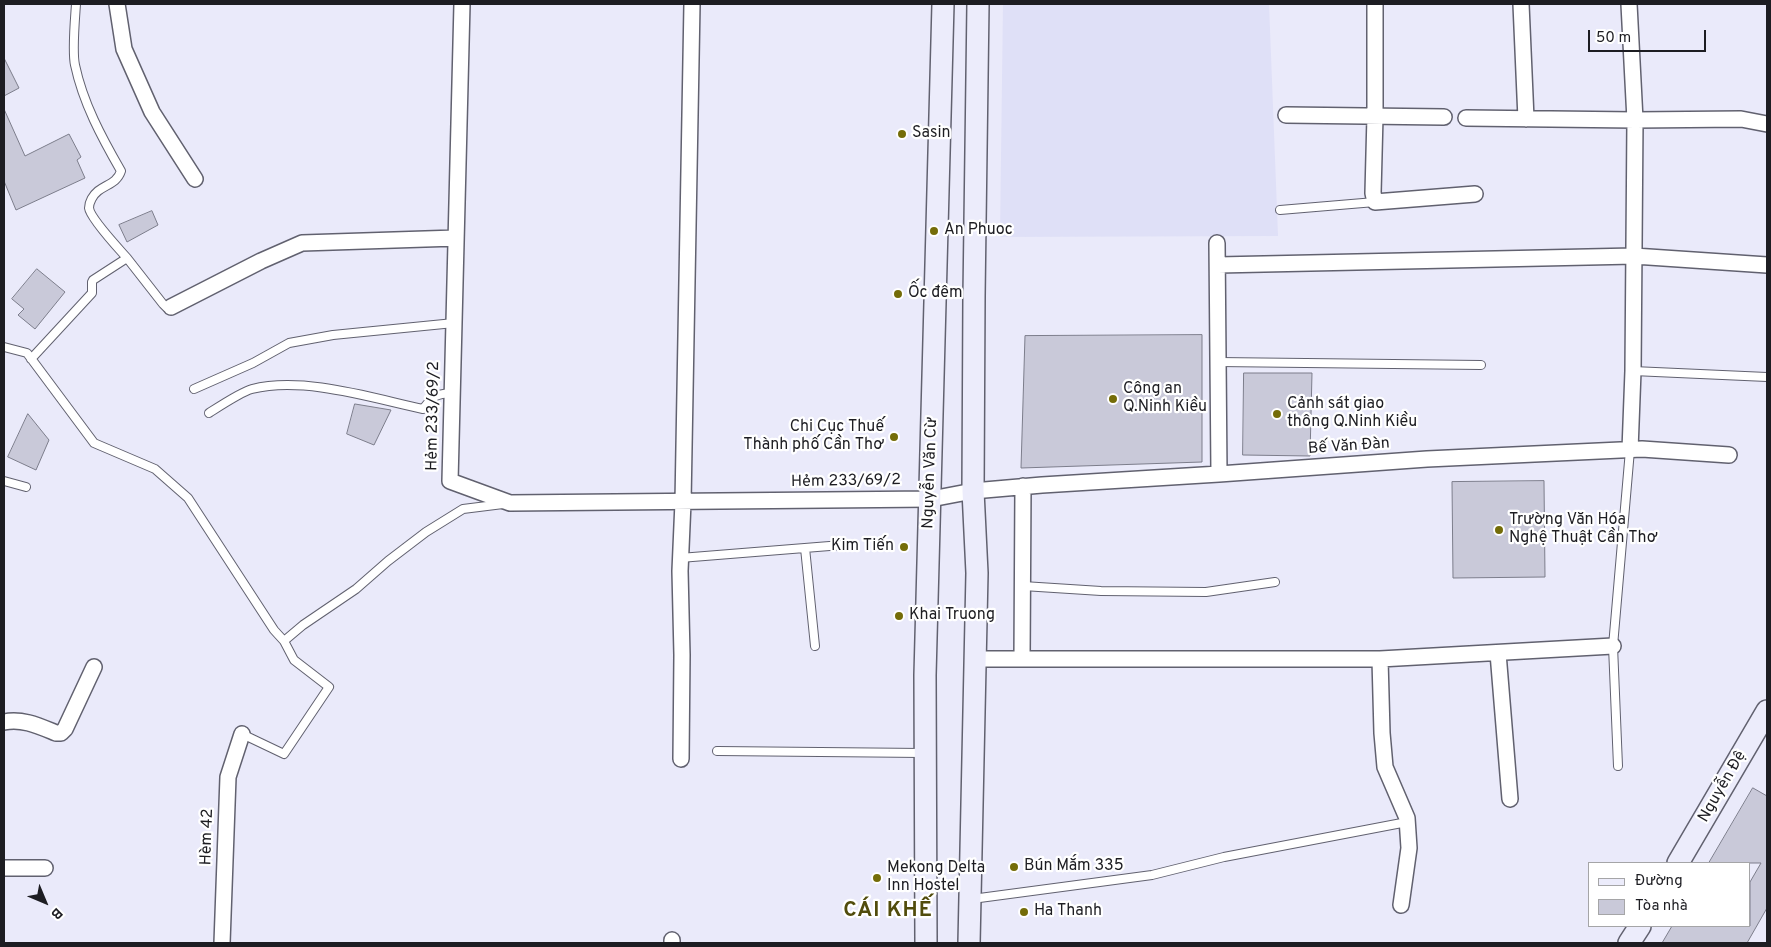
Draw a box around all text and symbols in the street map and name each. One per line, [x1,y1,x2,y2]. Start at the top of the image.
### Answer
scale bar [1591,20,1708,52]
text: 50 m [1596,29,1631,48]
place label: Sasin [912,124,951,144]
marker: Sasin [896,128,908,140]
place label: An Phuoc [944,221,1013,241]
marker: An Phuoc [928,225,940,237]
place label: Ốc đêm [908,284,962,304]
marker: Ốc đêm [892,288,904,300]
street label: Hẻm 233/69/2 [423,361,445,471]
place label: Công an Q.Ninh Kiều [1123,380,1207,418]
marker: Công an Q.Ninh Kiều [1107,393,1119,405]
place label: Cảnh sát giao thông Q.Ninh Kiều [1287,395,1417,433]
marker: Cảnh sát giao thông Q.Ninh Kiều [1271,408,1283,420]
street label: Nguyễn Văn Cừ [919,417,943,529]
place label: Chi Cục Thuế Thành phố Cần Thơ [743,418,884,456]
marker: Chi Cục Thuế Thành phố Cần Thơ [888,431,900,443]
street label: Bế Văn Đàn [1307,435,1391,459]
street label: Hẻm 233/69/2 [791,471,901,493]
place label: Trường Văn Hóa Nghệ Thuật Cần Thơ [1509,511,1658,549]
marker: Trường Văn Hóa Nghệ Thuật Cần Thơ [1493,524,1505,536]
place label: Kim Tiến [831,537,894,557]
marker: Kim Tiến [898,541,910,553]
place label: Khai Truong [909,606,995,626]
marker: Khai Truong [893,610,905,622]
street label: Nguyễn Đệ [1695,748,1751,826]
street label: Hèm 42 [197,808,219,866]
place label: Bún Mắm 335 [1024,857,1124,877]
place label: Mekong Delta Inn Hostel [887,859,985,897]
marker: Bún Mắm 335 [1008,861,1020,873]
legend [1588,862,1751,927]
marker: Mekong Delta Inn Hostel [871,872,883,884]
text: Đường [1635,872,1683,891]
north arrow [20,877,70,927]
text: Tòa nhà [1635,897,1688,916]
district label: CÁI KHẾ [842,899,934,925]
place label: Ha Thanh [1034,902,1102,922]
text: B [47,904,65,922]
marker: Ha Thanh [1018,906,1030,918]

